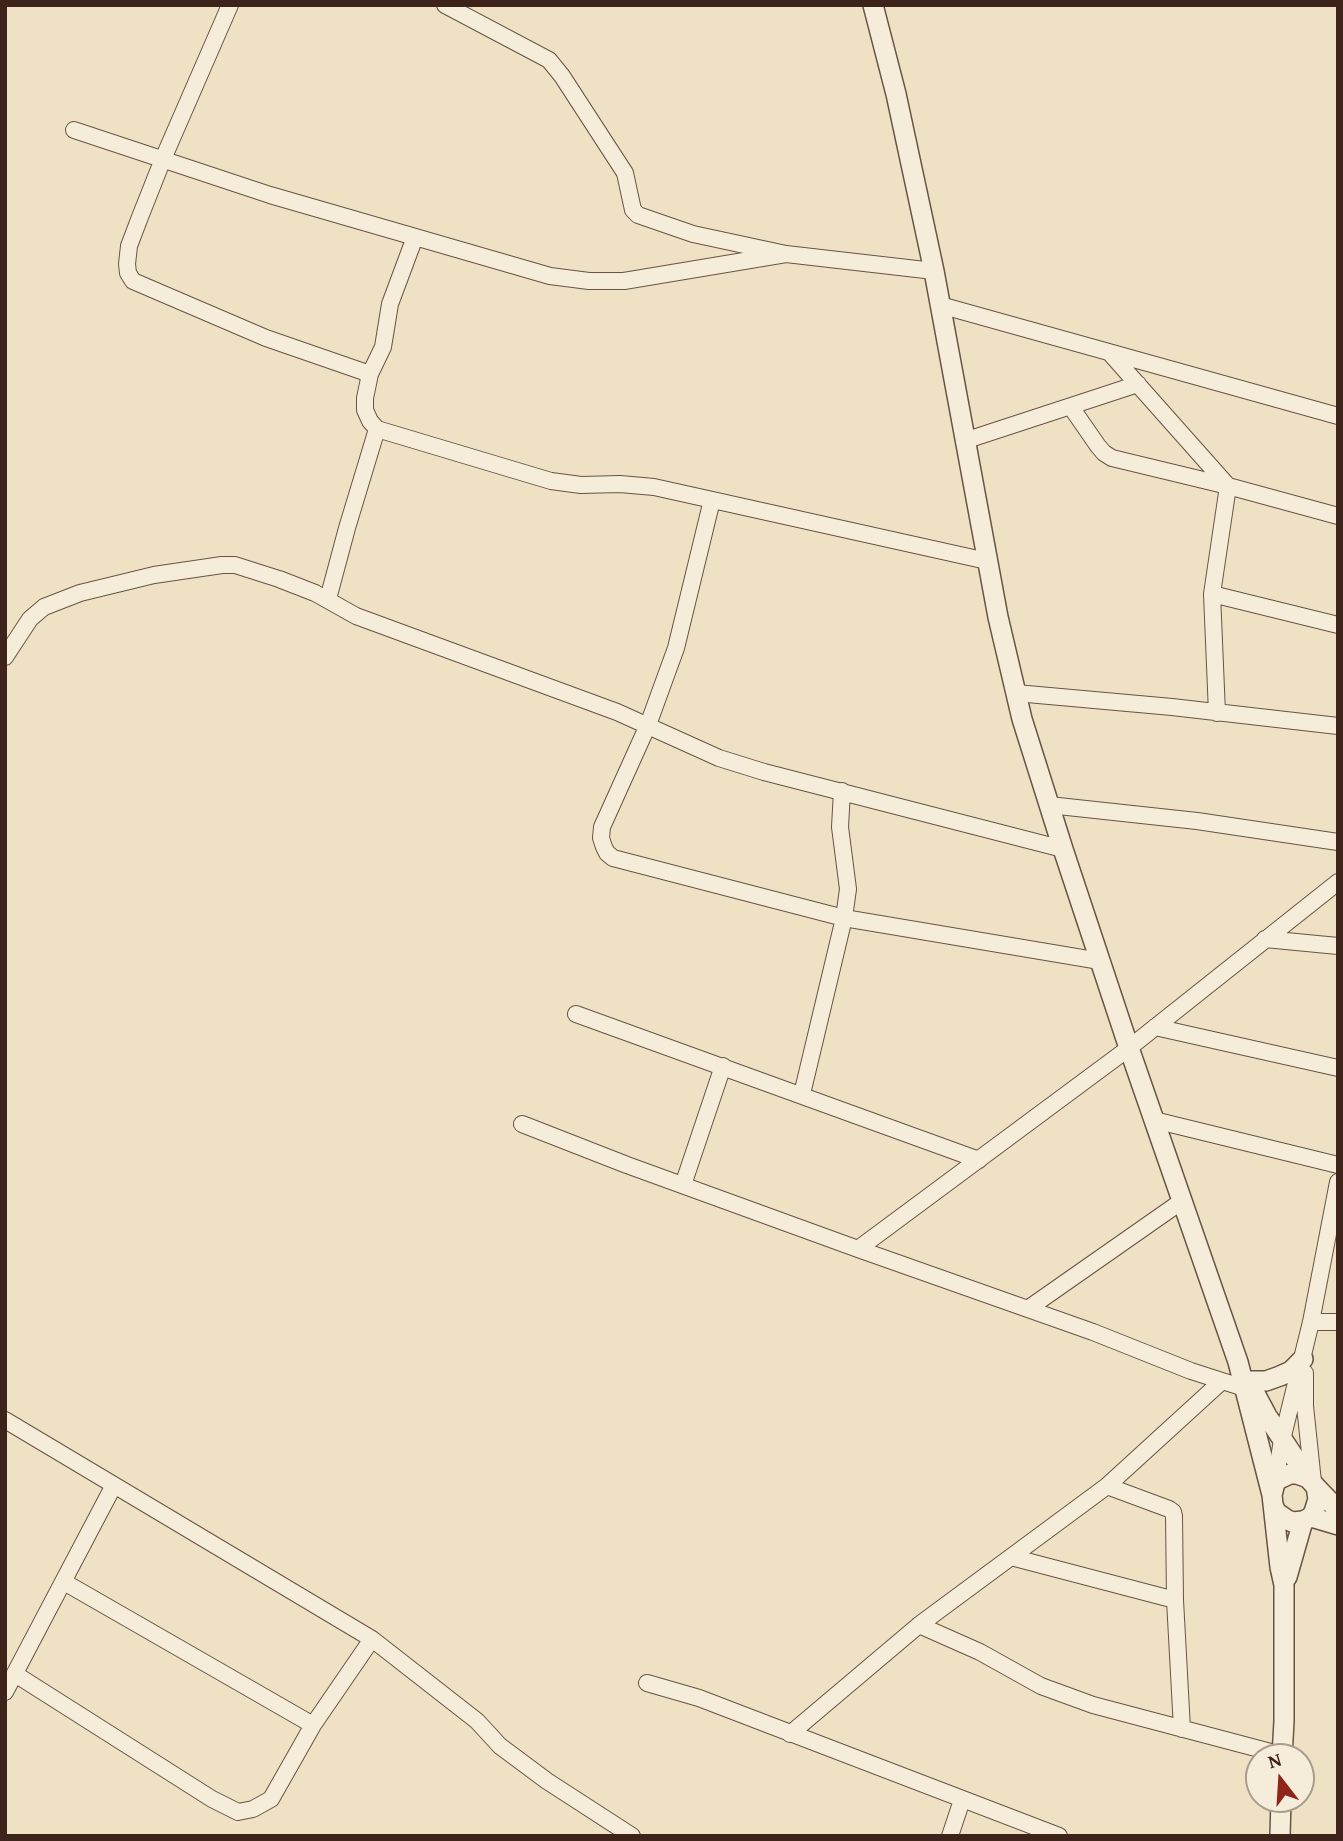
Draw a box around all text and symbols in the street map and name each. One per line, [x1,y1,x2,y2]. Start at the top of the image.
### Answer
north arrow [1245,1743,1315,1813]
text: N [1264,1745,1285,1775]

